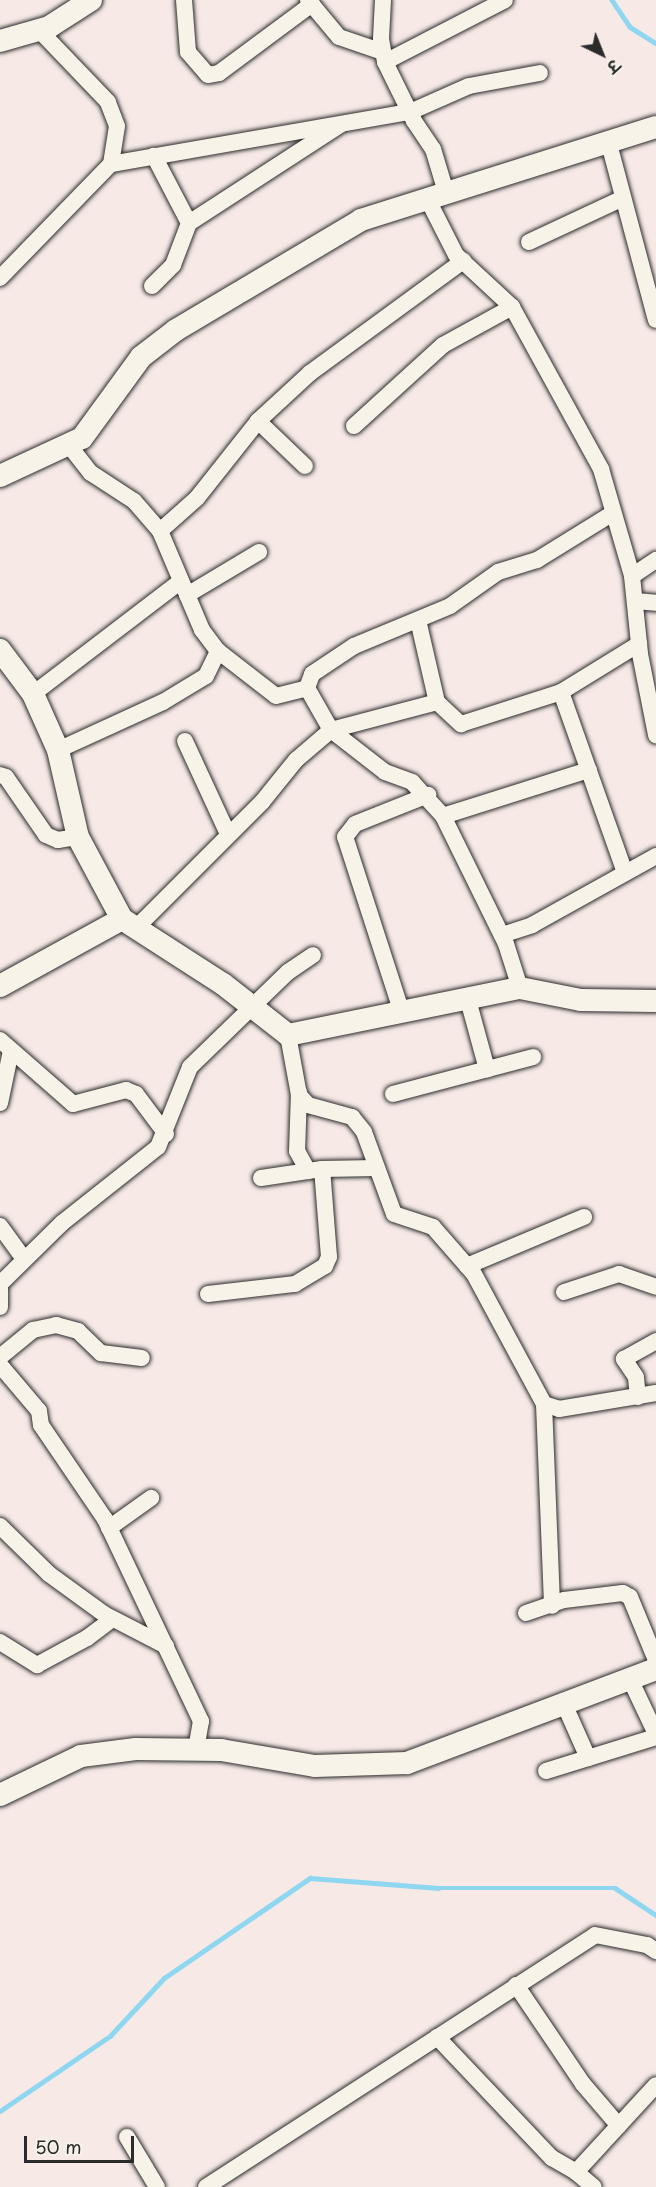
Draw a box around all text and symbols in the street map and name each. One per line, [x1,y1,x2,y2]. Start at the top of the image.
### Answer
north arrow [572,24,632,84]
text: उ [602,55,626,80]
scale bar [27,2124,136,2162]
text: 50 m [35,2133,82,2160]

